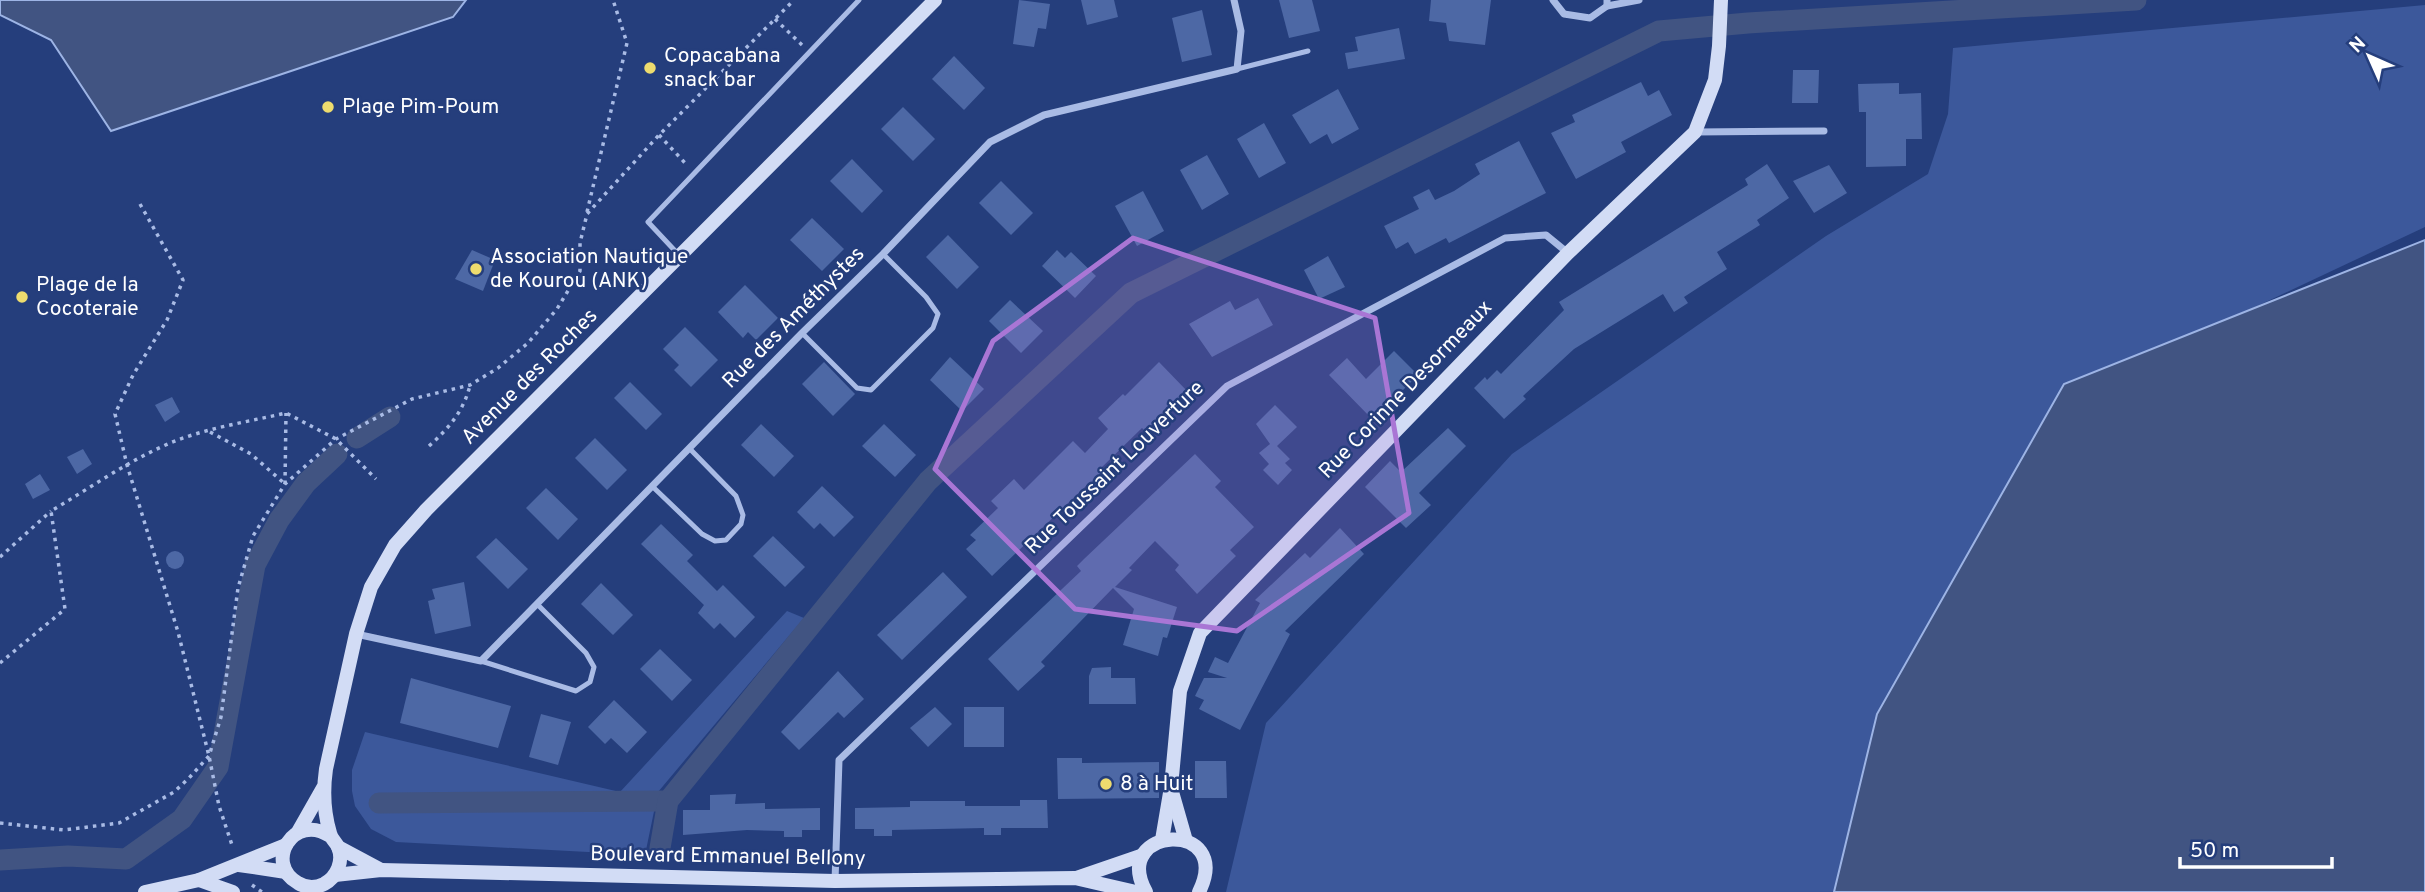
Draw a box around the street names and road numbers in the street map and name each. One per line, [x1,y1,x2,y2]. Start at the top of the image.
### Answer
street label: Rue des Améthystes [717,241,871,395]
street label: Rue Corinne Desormeaux [1313,295,1499,485]
street label: Avenue des Roches [456,303,604,451]
street label: Rue Toussaint Louverture [1020,375,1210,561]
street label: Boulevard Emmanuel Bellony [590,841,866,873]

